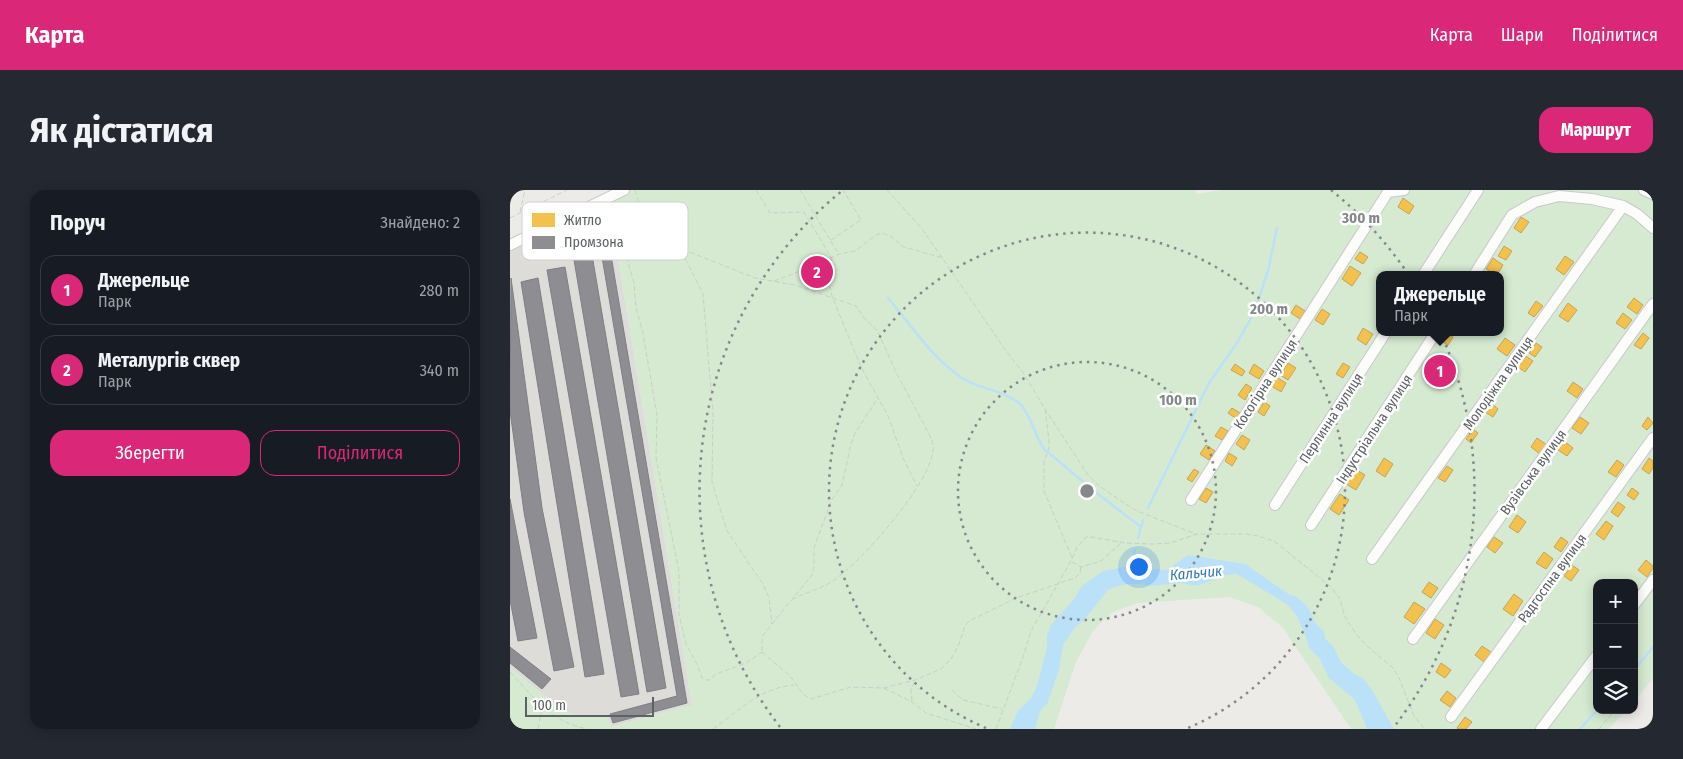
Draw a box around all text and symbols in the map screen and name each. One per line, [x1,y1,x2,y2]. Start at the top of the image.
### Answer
text: Карта [25,21,84,49]
text: Карта [1430,24,1473,46]
text: Шари [1501,24,1544,46]
text: Поділитися [1572,24,1658,46]
button: Маршрут [1539,107,1653,153]
text: Як дістатися [30,109,214,151]
legend [522,202,688,260]
text: 300 m [1341,209,1380,227]
text: Поруч [50,210,106,236]
text: Житло [564,212,602,229]
text: Знайдено: 2 [380,213,460,232]
text: Промзона [564,234,624,251]
pin: 2 [801,253,833,291]
text: Джерельце [98,269,190,292]
popup [1376,271,1504,336]
text: 1 [64,281,70,300]
text: 280 m [420,281,459,300]
text: Джерельце [1394,283,1486,306]
text: Парк [98,292,132,311]
text: 200 m [1249,300,1288,318]
text: Парк [1394,306,1428,325]
street label: Молодіжна вулиця [1460,333,1537,434]
street label: Косогірна вулиця [1230,336,1301,432]
text: Металургів сквер [98,349,240,372]
pin: 1 [1424,352,1456,390]
text: 2 [63,361,71,380]
text: 340 m [420,361,459,380]
street label: Перлинна вулиця [1296,370,1367,467]
street label: Індустріальна вулиця [1333,371,1416,487]
text: Парк [98,372,132,391]
text: 100 m [1159,391,1197,409]
street label: Вузівська вулиця [1497,426,1570,518]
button: Зберегти [50,430,250,476]
button: Поділитися [260,430,460,476]
centre of rings [1078,482,1096,500]
street label: Радгоспна вулиця [1514,530,1590,626]
your location [1126,554,1152,580]
water label: Кальчик [1169,562,1223,584]
map controls [1593,579,1638,714]
button: + [1593,579,1638,624]
button: − [1593,624,1638,669]
button: layers [1593,669,1638,714]
scale bar [525,694,654,717]
text: 100 m [532,697,566,714]

